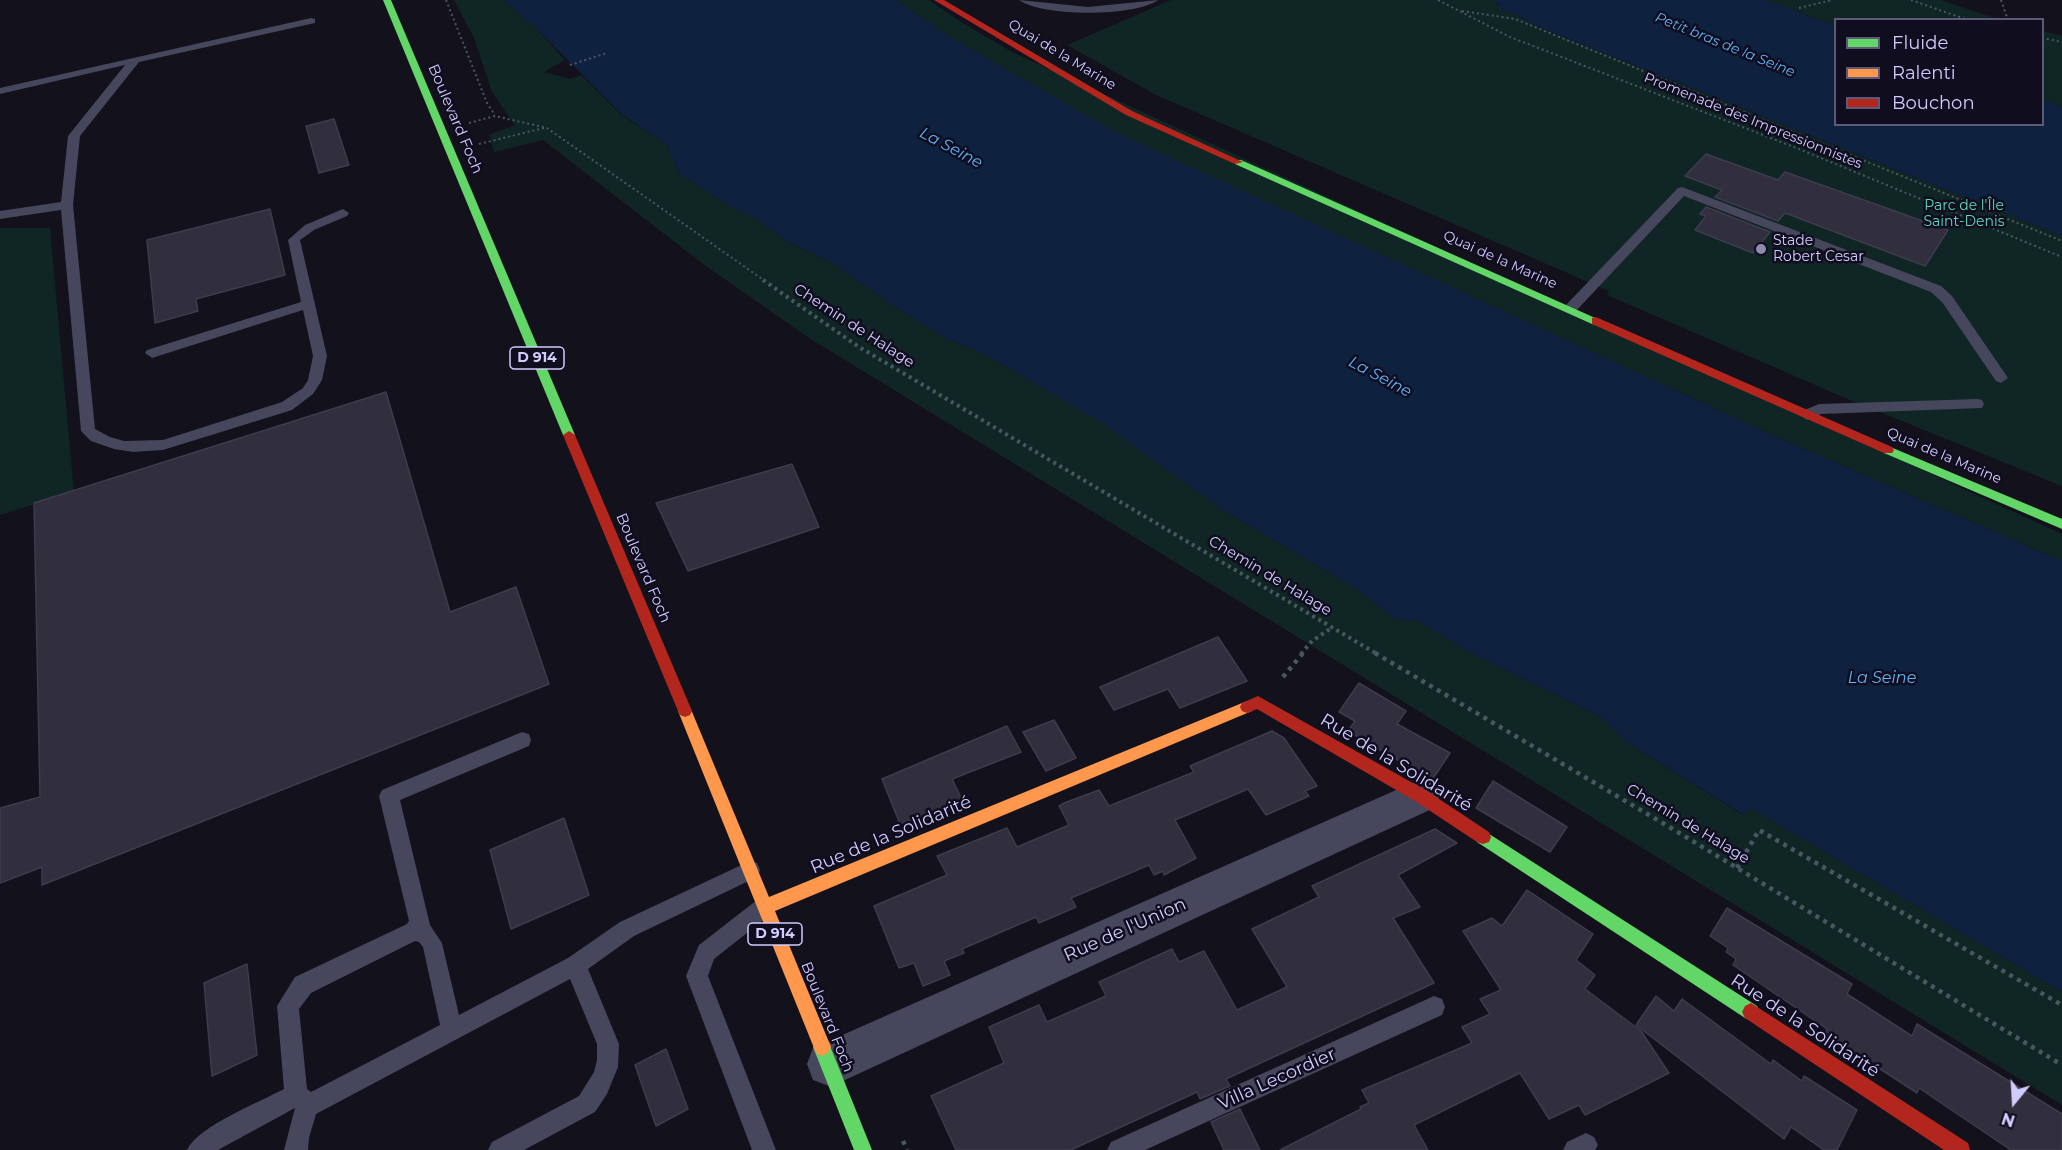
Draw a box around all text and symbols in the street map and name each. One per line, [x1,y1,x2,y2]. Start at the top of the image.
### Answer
water label: Petit bras de la Seine [1653,9,1797,81]
street label: Quai de la Marine [1005,16,1119,94]
legend [1834,18,2044,126]
text: Fluide [1892,32,1948,54]
street label: Boulevard Foch [424,61,486,177]
text: Ralenti [1892,62,1956,84]
street label: Promenade des Impressionnistes [1641,69,1865,173]
text: Bouchon [1892,92,1975,114]
water label: La Seine [916,123,986,173]
park label: Parc de l'Île Saint-Denis [1923,198,2005,231]
street label: Quai de la Marine [1440,227,1560,293]
place label: Stade Robert Cesar [1773,233,1864,266]
marker: Stade Robert Cesar [1754,242,1768,256]
street label: Chemin de Halage [790,280,918,372]
road number: D 914 [510,347,564,369]
water label: La Seine [1345,352,1415,402]
street label: Quai de la Marine [1884,424,2004,488]
street label: Boulevard Foch [612,510,674,626]
street label: Chemin de Halage [1205,532,1335,620]
water label: La Seine [1848,668,1916,688]
street label: Rue de la Solidarité [1316,709,1476,817]
street label: Chemin de Halage [1623,780,1753,868]
street label: Rue de la Solidarité [807,791,975,879]
street label: Rue de l'Union [1060,893,1190,967]
road number: D 914 [748,923,802,945]
street label: Boulevard Foch [797,959,857,1075]
street label: Rue de la Solidarité [1727,970,1883,1082]
street label: Villa Lecordier [1215,1043,1339,1115]
north arrow [1984,1072,2044,1132]
text: N [1999,1109,2017,1131]

